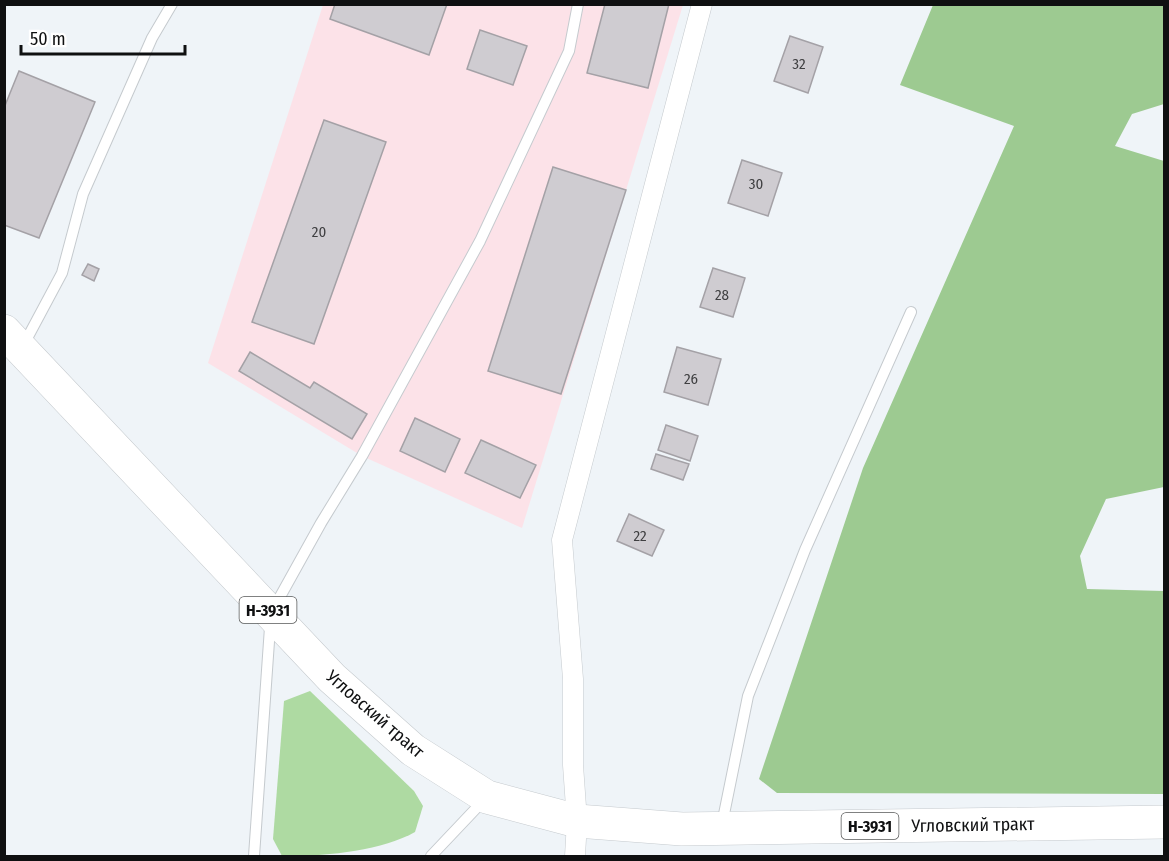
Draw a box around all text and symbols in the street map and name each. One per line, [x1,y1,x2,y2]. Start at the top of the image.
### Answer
scale bar [21,18,184,56]
text: 50 m [30,28,66,50]
house number: 32 [792,55,806,73]
house number: 30 [749,175,763,193]
house number: 20 [312,223,326,241]
house number: 28 [715,286,729,304]
house number: 26 [684,370,698,388]
house number: 22 [633,527,647,545]
road number: Н-3931 [240,597,296,623]
street label: Угловский тракт [321,665,429,763]
road number: Н-3931 [842,813,898,839]
street label: Угловский тракт [910,813,1035,837]

